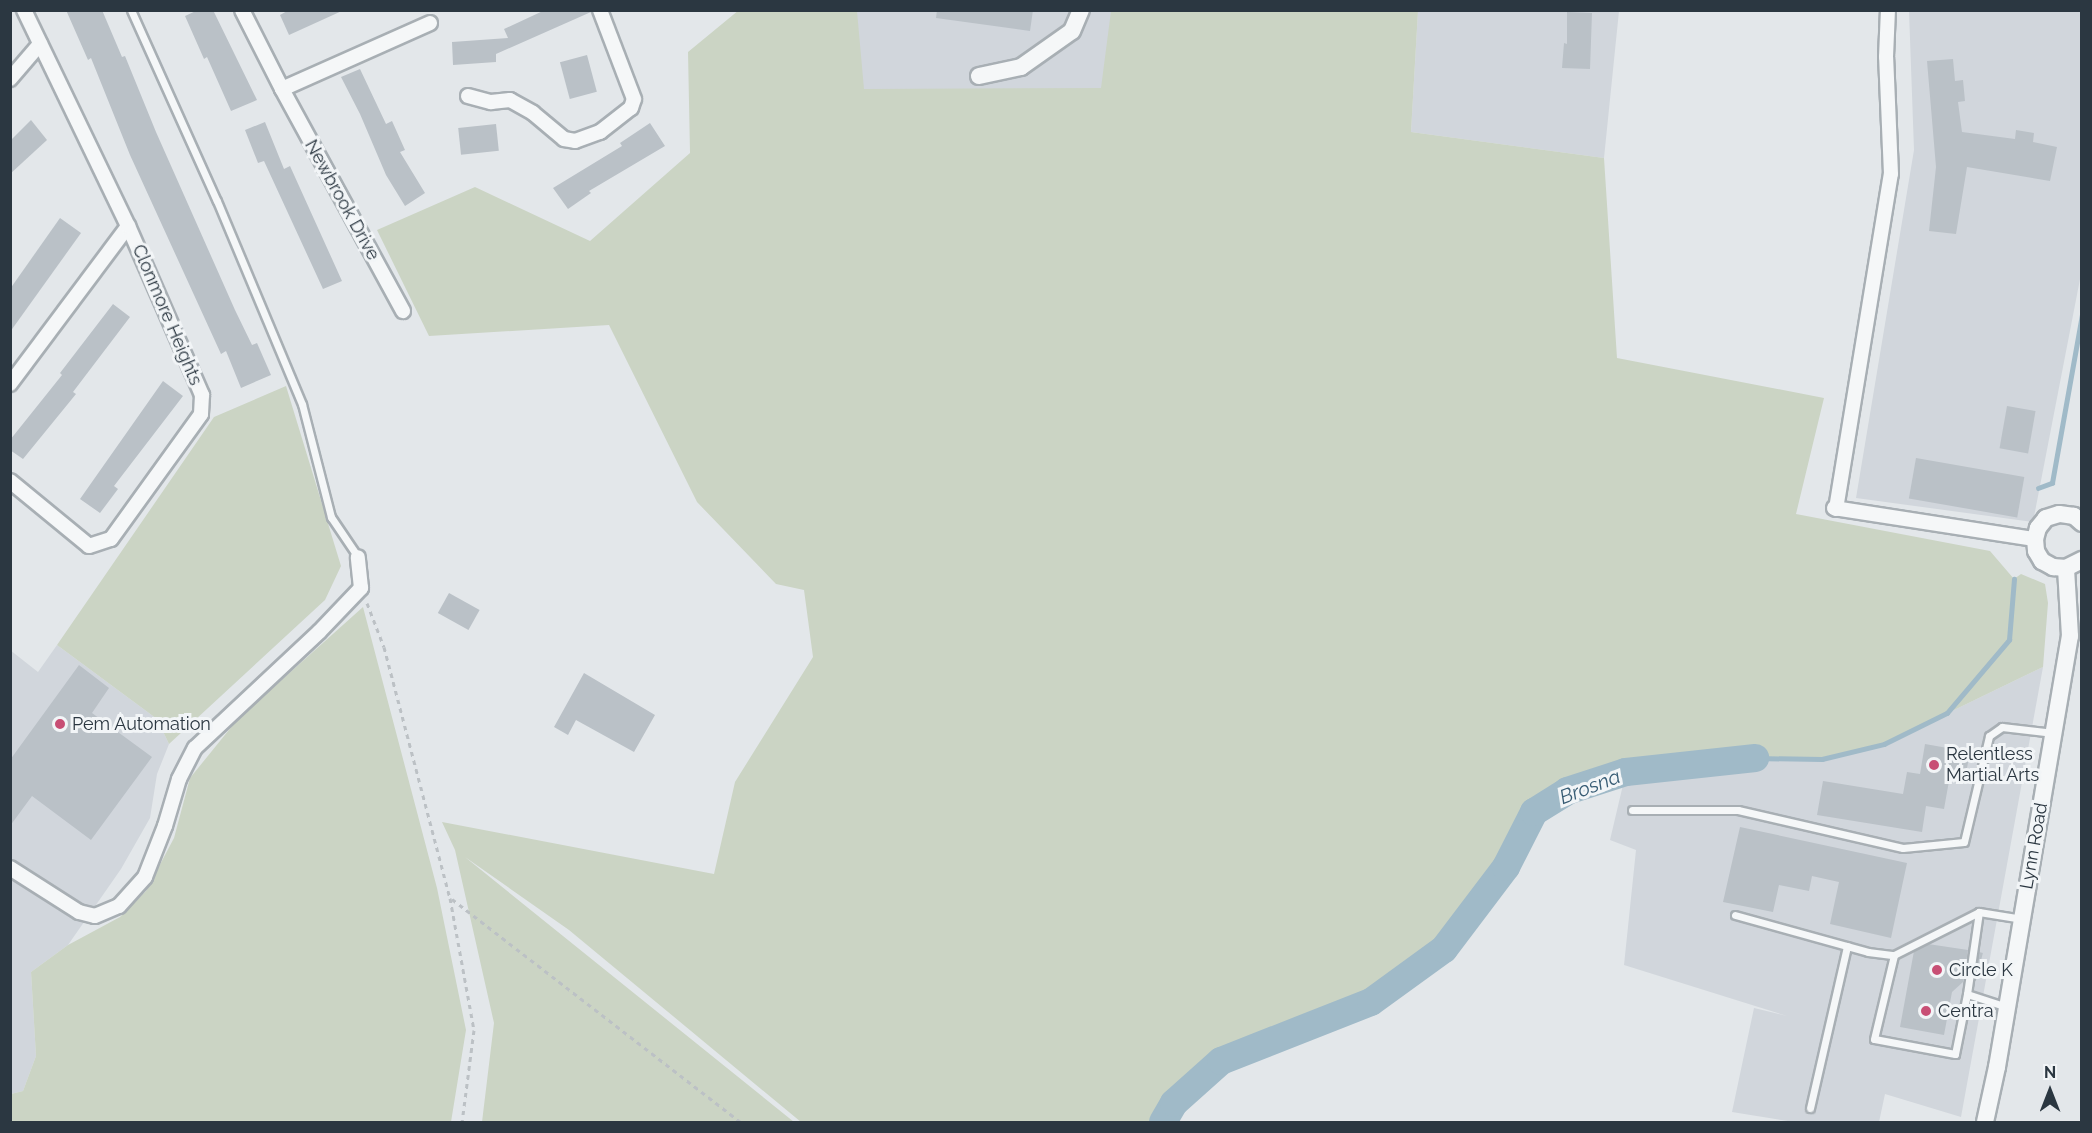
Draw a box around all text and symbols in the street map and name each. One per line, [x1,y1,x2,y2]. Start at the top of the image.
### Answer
street label: Newbrook Drive [300,136,384,264]
street label: Clonmore Heights [128,241,206,389]
place label: Pem Automation [72,713,211,735]
marker: Pem Automation [53,717,67,731]
place label: Relentless Martial Arts [1946,744,2040,786]
marker: Relentless Martial Arts [1927,758,1941,772]
water label: Brosna [1556,764,1624,810]
street label: Lynn Road [2016,801,2052,891]
place label: Circle K [1949,959,2013,981]
marker: Circle K [1930,963,1944,977]
place label: Centra [1938,1000,1993,1022]
marker: Centra [1919,1004,1933,1018]
north arrow [2020,1061,2080,1121]
text: N [2044,1063,2056,1082]

